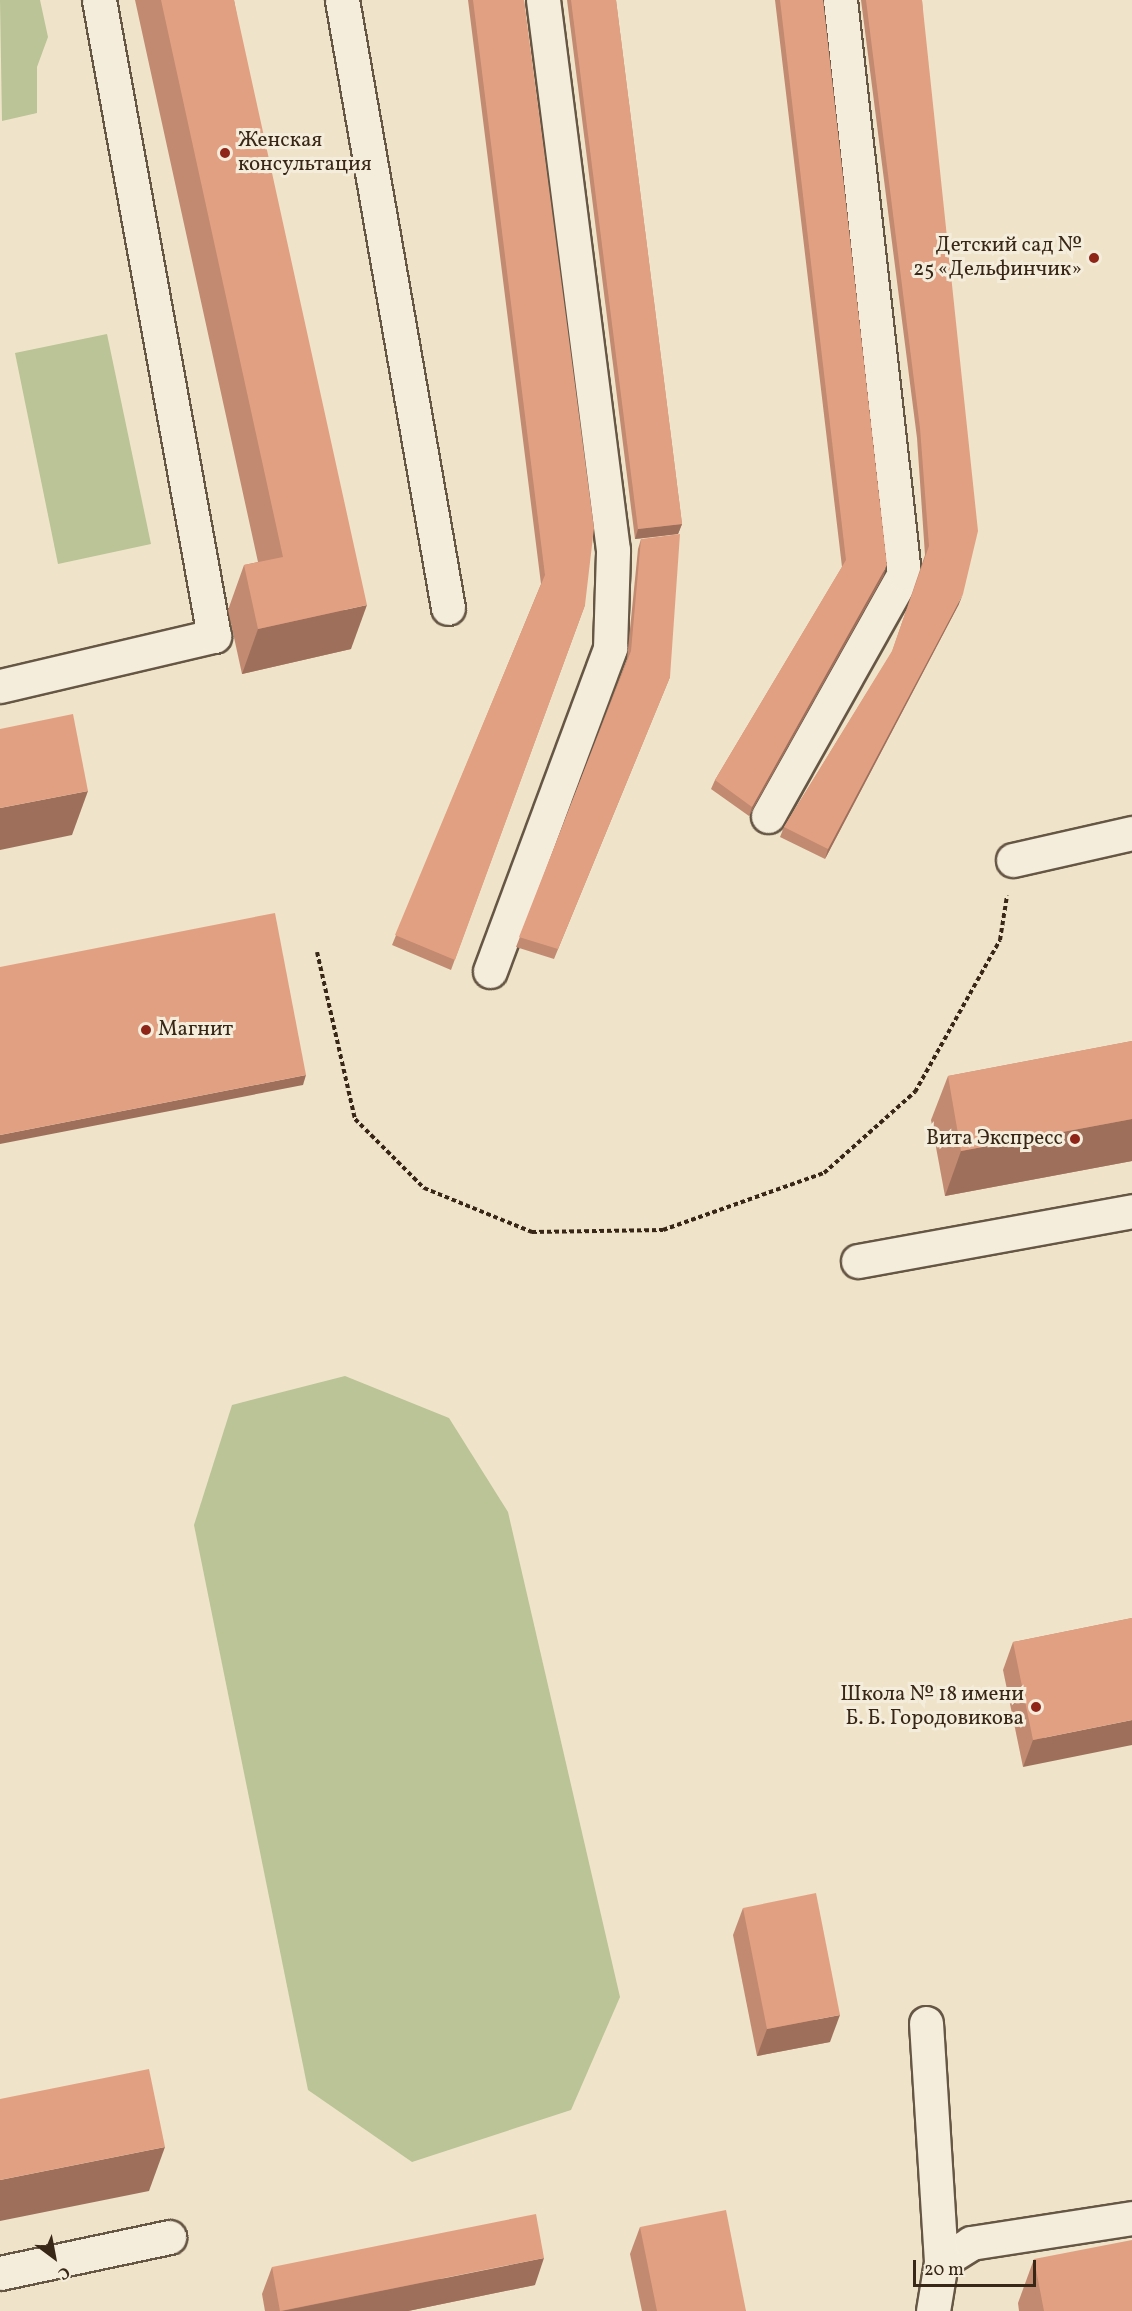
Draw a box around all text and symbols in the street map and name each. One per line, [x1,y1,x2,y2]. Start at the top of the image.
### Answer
place label: Женская консультация [238,128,372,178]
marker: Женская консультация [216,144,234,162]
place label: Детский сад № 25 «Дельфинчик» [912,233,1082,283]
marker: Детский сад № 25 «Дельфинчик» [1087,251,1101,265]
place label: Магнит [158,1017,233,1043]
marker: Магнит [139,1023,153,1037]
place label: Вита Экспресс [926,1126,1063,1152]
marker: Вита Экспресс [1068,1132,1082,1146]
place label: Школа № 18 имени Б. Б. Городовикова [840,1682,1024,1732]
marker: Школа № 18 имени Б. Б. Городовикова [1029,1700,1043,1714]
north arrow [24,2227,84,2287]
scale bar [916,2248,1039,2286]
text: 20 m [924,2258,964,2283]
text: С [53,2260,74,2284]

